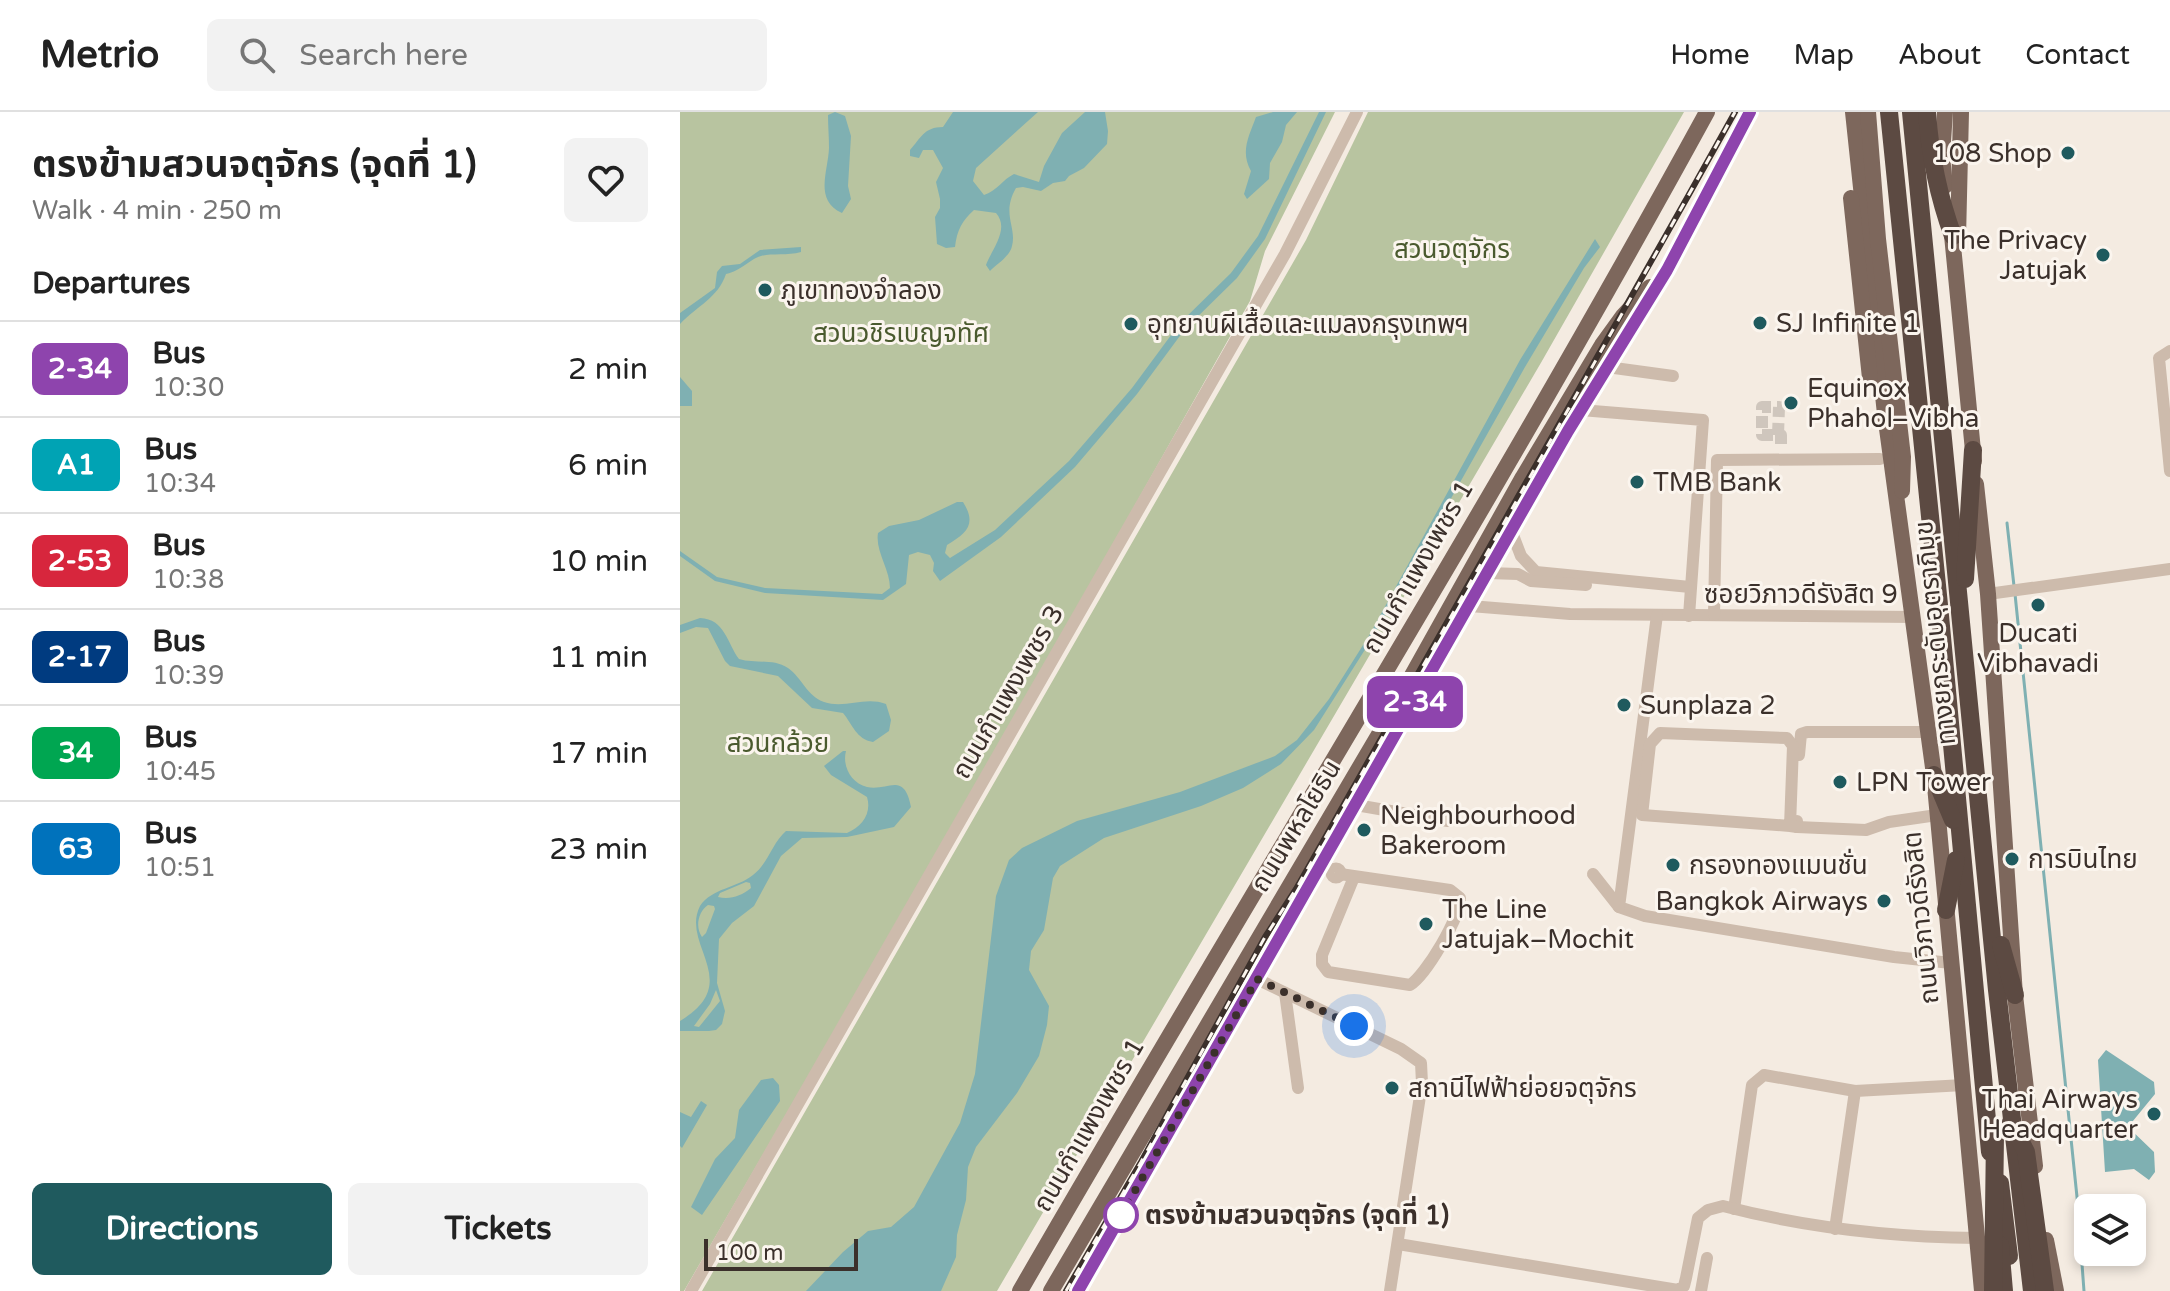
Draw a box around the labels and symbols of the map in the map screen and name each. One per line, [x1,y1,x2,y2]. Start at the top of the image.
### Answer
place label: 108 Shop [1932,138,2052,169]
marker: 108 Shop [2059,144,2077,162]
place label: The Privacy Jatujak [1944,225,2087,286]
park label: สวนจตุจักร [1394,234,1510,265]
marker: The Privacy Jatujak [2094,246,2112,264]
place label: ภูเขาทองจำลอง [781,275,942,306]
marker: ภูเขาทองจำลอง [756,281,774,299]
place label: อุทยานผีเสื้อและแมลงกรุงเทพฯ [1147,306,1469,340]
place label: SJ Infinite 1 [1776,308,1920,339]
marker: SJ Infinite 1 [1751,314,1769,332]
marker: อุทยานผีเสื้อและแมลงกรุงเทพฯ [1122,315,1140,333]
park label: สวนวชิรเบญจทัศ [813,318,989,349]
place label: Equinox Phahol–Vibha [1807,373,1979,434]
marker: Equinox Phahol–Vibha [1782,394,1800,412]
place label: TMB Bank [1653,467,1781,498]
marker: TMB Bank [1628,473,1646,491]
street label: ถนนกำแพงเพชร 1 [1356,475,1480,659]
street label: ทางยกระดับอุตราภิมุข [1908,519,1962,747]
street label: ซอยวิภาวดีรังสิต 9 [1704,579,1898,610]
marker: Ducati Vibhavadi [2029,596,2047,614]
street label: ถนนกำแพงเพชร 3 [946,600,1070,784]
place label: Ducati Vibhavadi [1977,618,2099,679]
line badge: 2-34 [1359,676,1471,728]
place label: Sunplaza 2 [1640,690,1776,721]
marker: Sunplaza 2 [1615,696,1633,714]
park label: สวนกล้วย [727,728,829,759]
street label: ถนนพหลโยธิน [1244,754,1348,898]
place label: LPN Tower [1856,767,1991,798]
marker: LPN Tower [1831,773,1849,791]
place label: Neighbourhood Bakeroom [1380,800,1576,861]
marker: Neighbourhood Bakeroom [1355,821,1373,839]
street label: ถนนวิภาวดีรังสิต [1897,830,1945,1006]
place label: การบินไทย [2028,844,2138,875]
place label: กรองทองแมนชั่น [1689,848,1868,881]
marker: การบินไทย [2003,850,2021,868]
marker: กรองทองแมนชั่น [1664,856,1682,874]
place label: Bangkok Airways [1656,886,1868,917]
marker: Bangkok Airways [1875,892,1893,910]
place label: The Line Jatujak–Mochit [1442,894,1634,955]
marker: The Line Jatujak–Mochit [1417,915,1435,933]
your location [1334,1006,1374,1046]
street label: ถนนกำแพงเพชร 1 [1027,1033,1151,1217]
place label: สถานีไฟฟ้าย่อยจตุจักร [1408,1073,1637,1104]
marker: สถานีไฟฟ้าย่อยจตุจักร [1383,1079,1401,1097]
place label: Thai Airways Headquarter [1982,1084,2138,1145]
marker: Thai Airways Headquarter [2145,1105,2163,1123]
place label: ตรงข้ามสวนจตุจักร (จุดที่ 1) [1145,1196,1449,1231]
marker: ตรงข้ามสวนจตุจักร (จุดที่ 1) [1104,1198,1138,1232]
scale bar [704,1235,858,1271]

